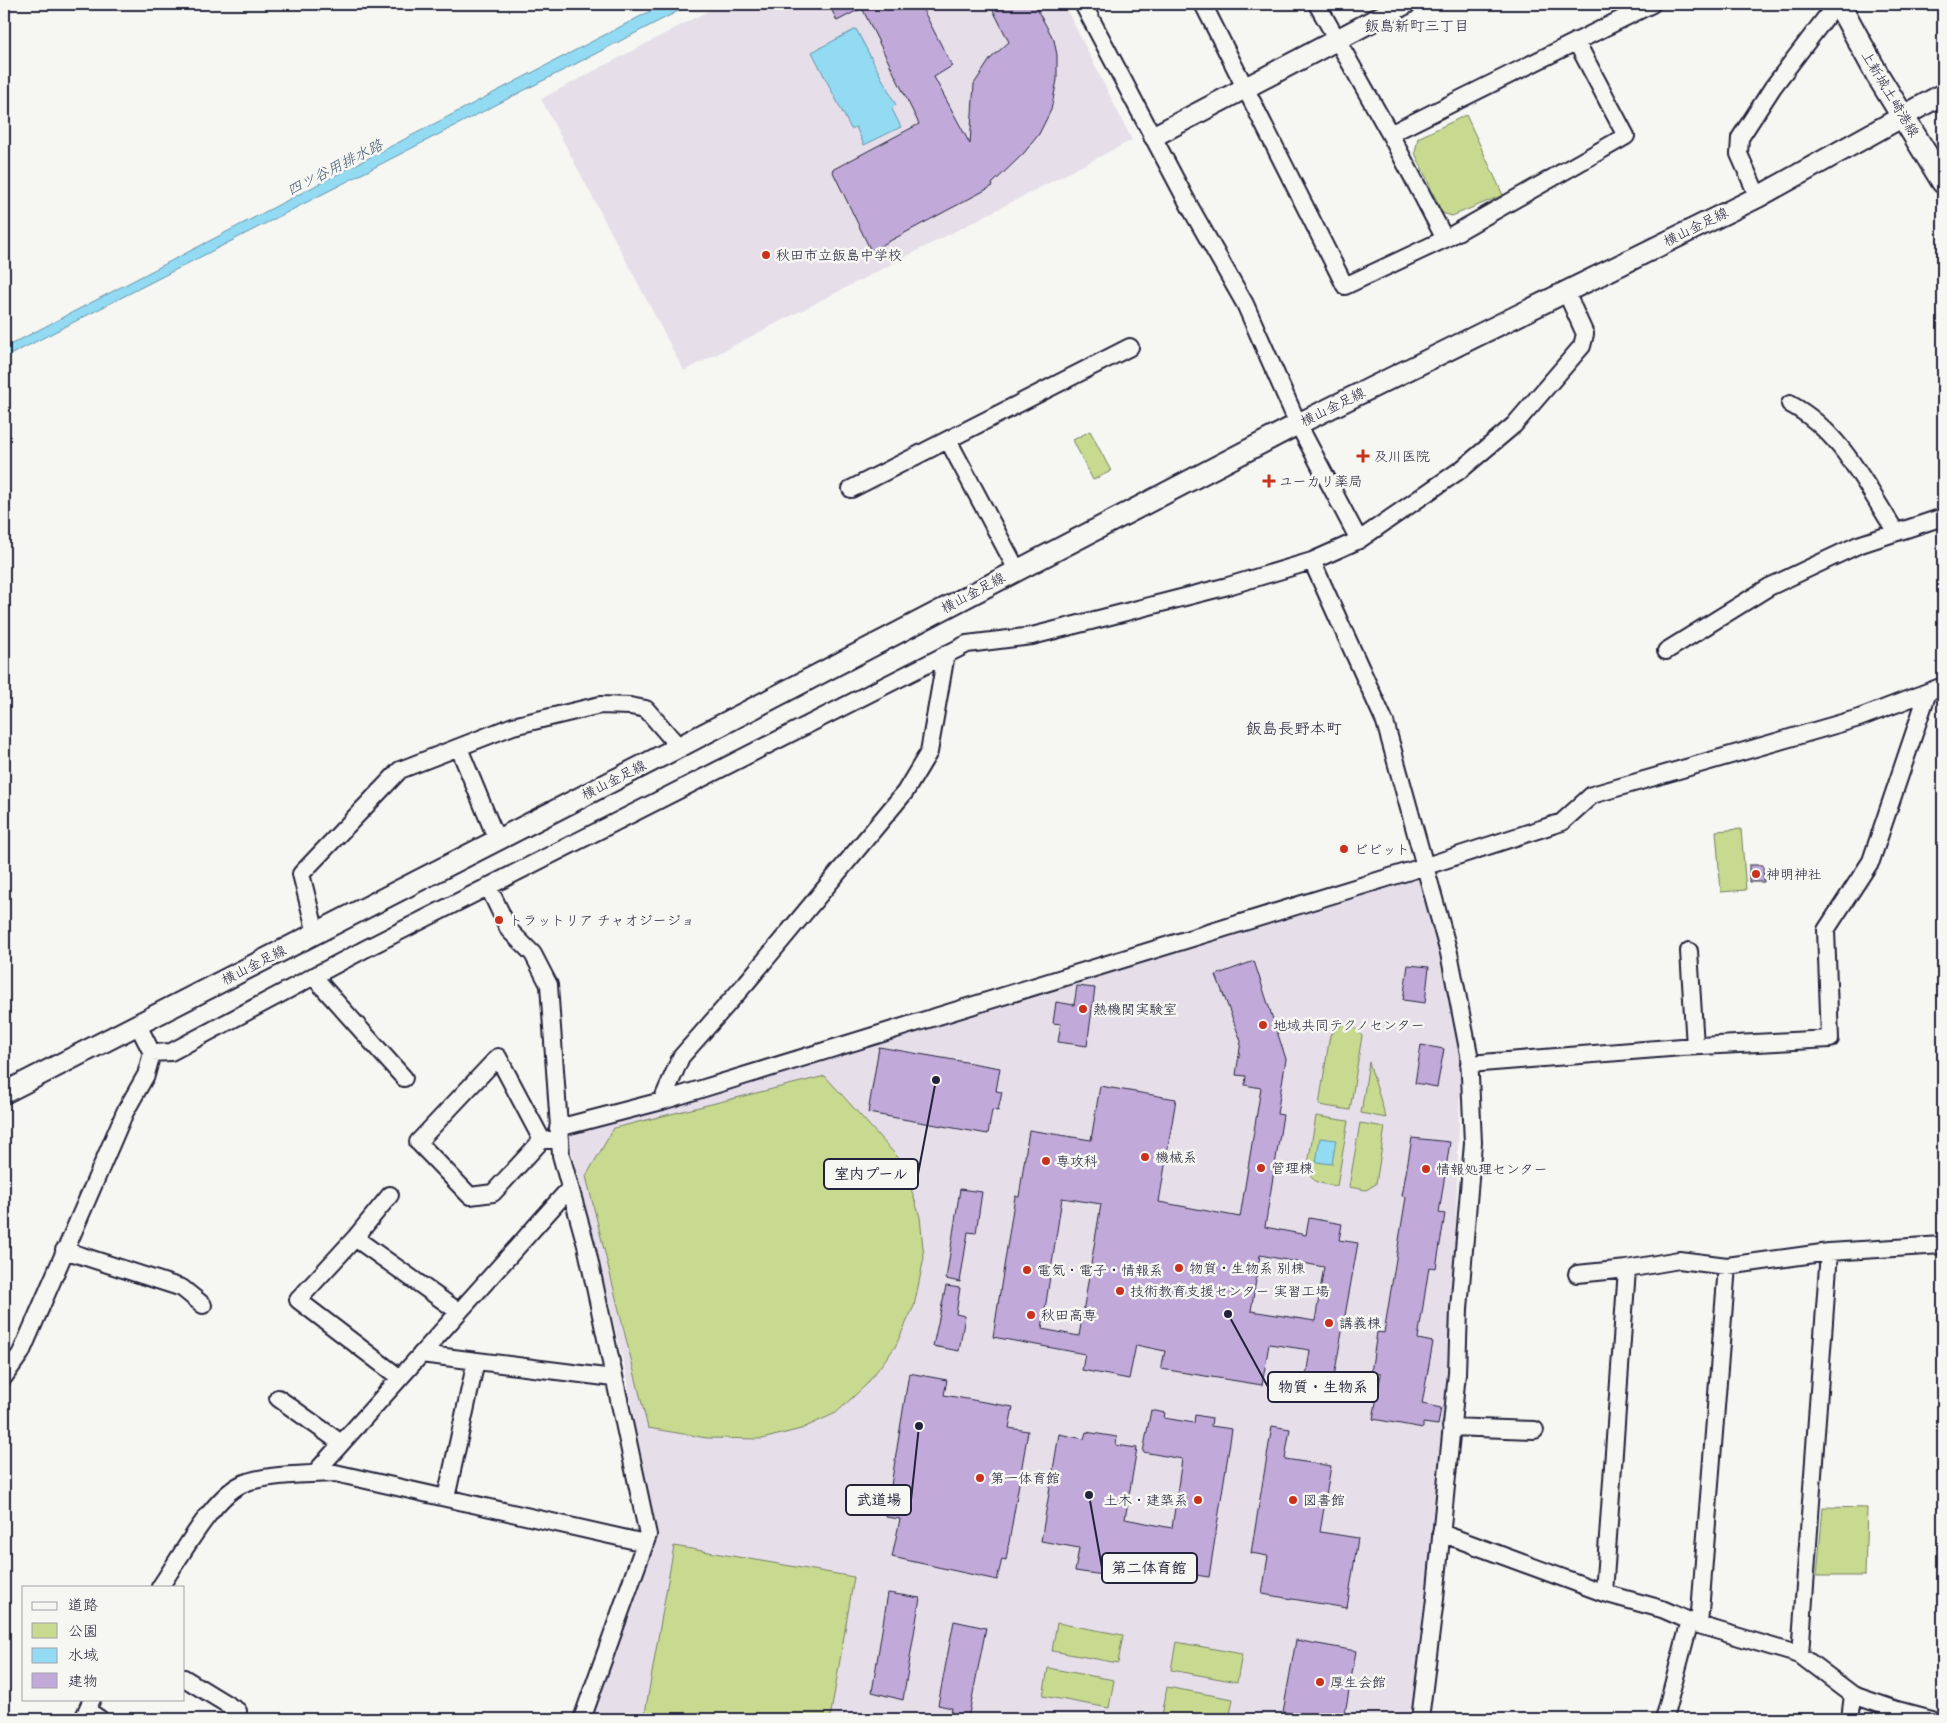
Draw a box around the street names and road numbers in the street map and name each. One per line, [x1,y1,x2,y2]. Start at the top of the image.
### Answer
street label: 上新城土崎港線 [1857,48,1923,140]
street label: 横山金足線 [1661,204,1731,250]
street label: 横山金足線 [1298,384,1368,430]
street label: 横山金足線 [938,569,1008,617]
street label: 横山金足線 [579,757,649,803]
street label: 横山金足線 [219,942,289,988]

